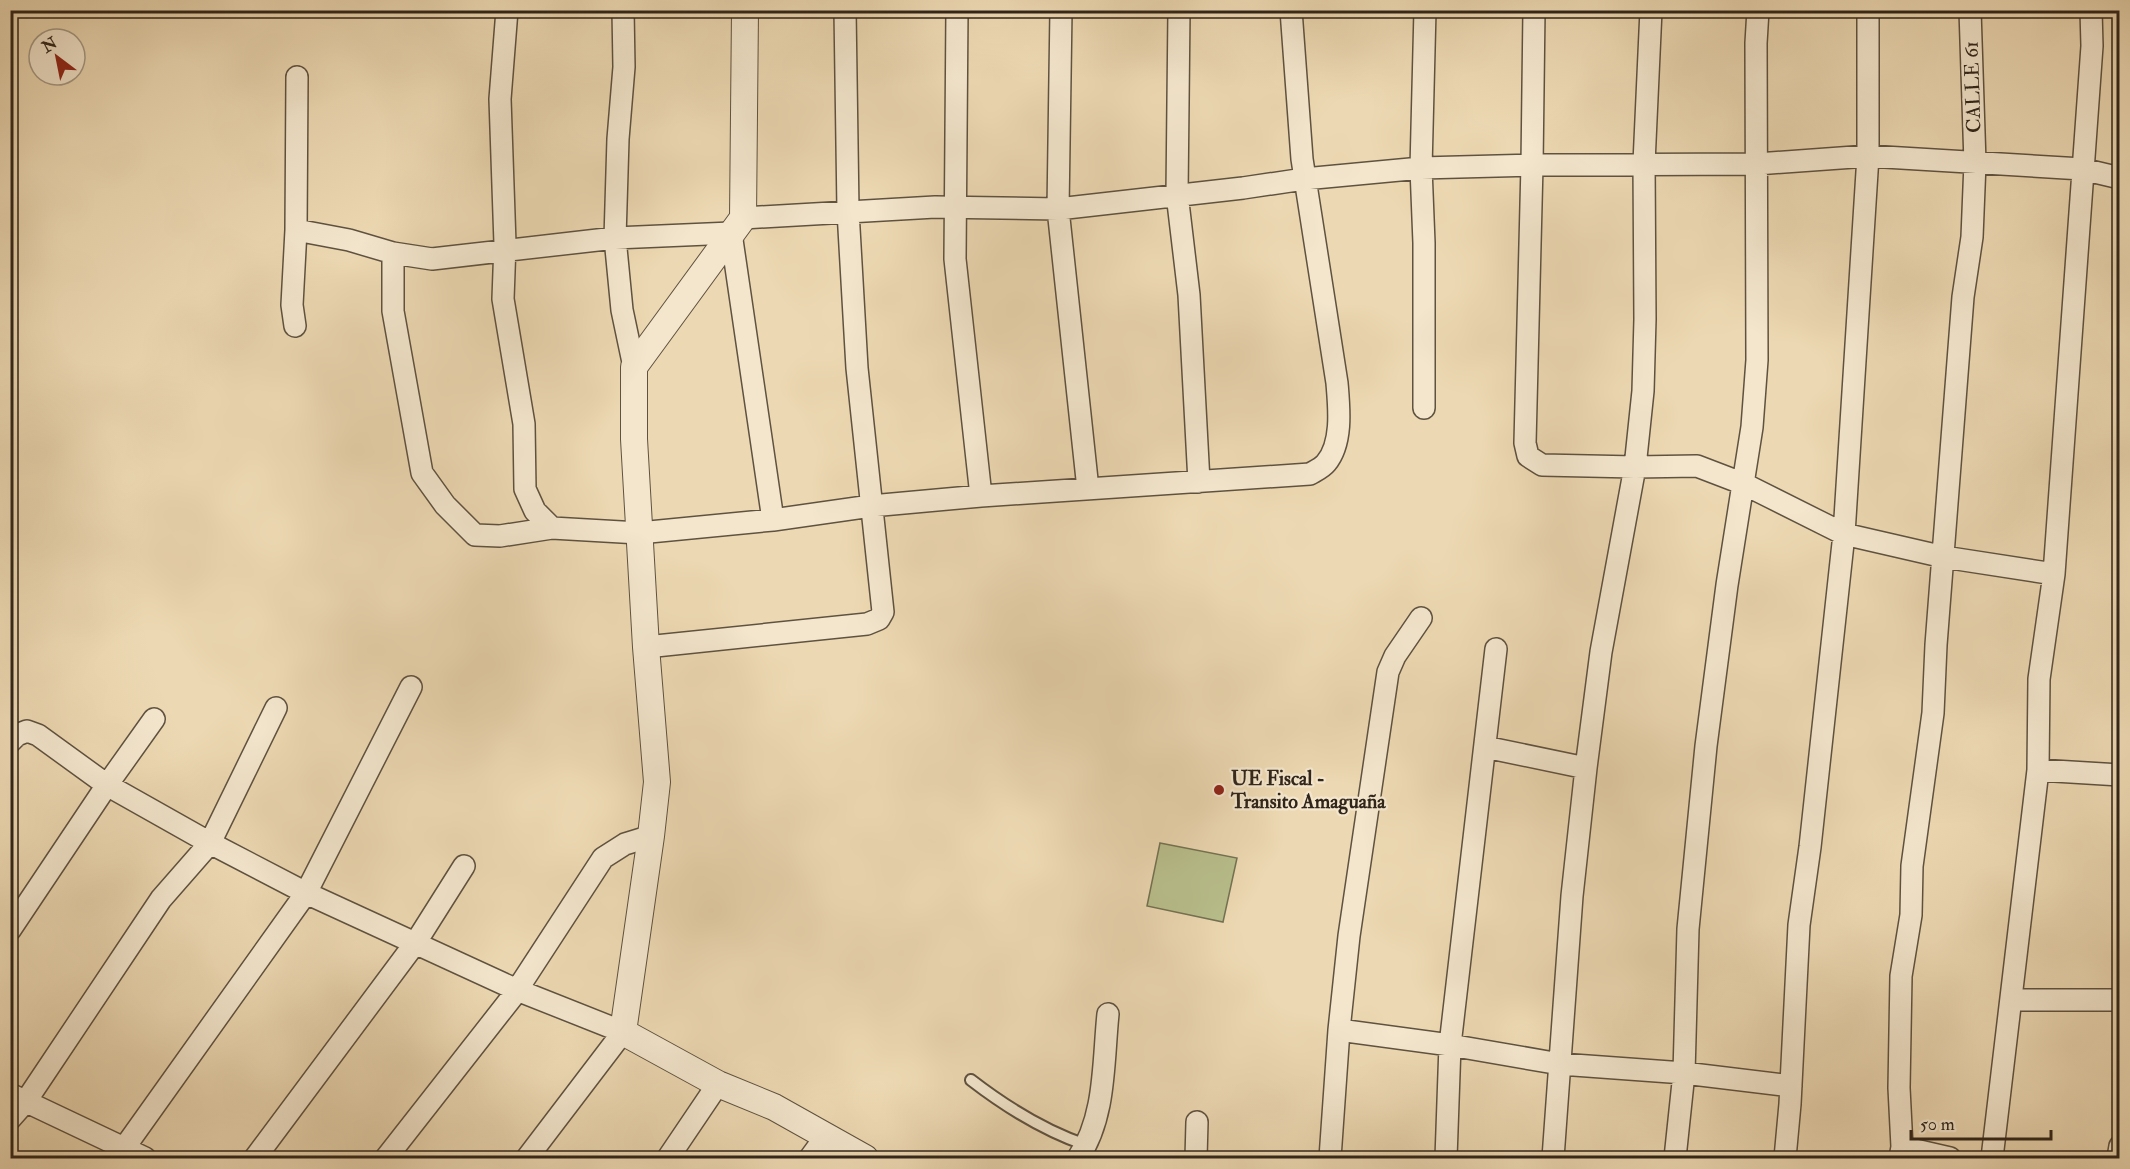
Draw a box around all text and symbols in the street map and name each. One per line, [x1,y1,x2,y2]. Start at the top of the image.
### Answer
north arrow [27,27,87,87]
text: N [37,32,62,58]
street label: CALLE 61 [1958,41,1987,133]
place label: UE Fiscal - Transito Amaguaña [1230,766,1386,815]
marker: UE Fiscal - Transito Amaguaña [1212,783,1226,797]
scale bar [1911,1103,2050,1141]
text: 50 m [1920,1113,1955,1136]

